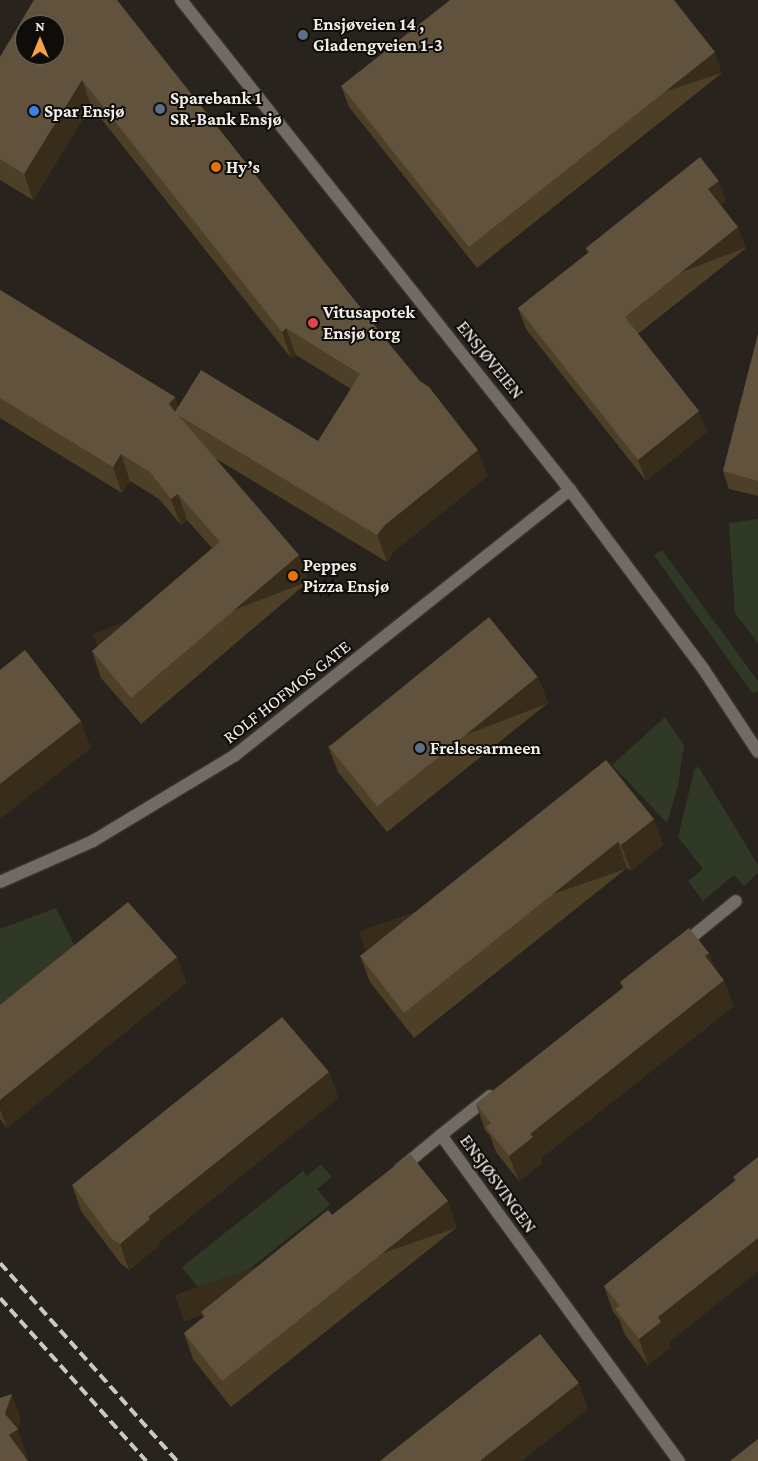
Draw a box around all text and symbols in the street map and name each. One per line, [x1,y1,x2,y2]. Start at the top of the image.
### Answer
place label: Ensjøveien 14 , Gladengveien 1-3 [313,14,443,56]
north arrow [15,15,65,65]
text: N [35,18,45,34]
marker: Ensjøveien 14 , Gladengveien 1-3 [297,29,309,41]
place label: Sparebank 1 SR-Bank Ensjø [170,88,282,130]
place label: Spar Ensjø [44,100,125,122]
marker: Sparebank 1 SR-Bank Ensjø [154,103,166,115]
marker: Spar Ensjø [28,105,40,117]
place label: Hy’s [226,156,260,178]
marker: Hy’s [210,161,222,173]
place label: Vitusapotek Ensjø torg [323,302,415,344]
marker: Vitusapotek Ensjø torg [307,317,319,329]
street label: ENSJØVEIEN [452,317,528,403]
place label: Peppes Pizza Ensjø [303,555,389,598]
marker: Peppes Pizza Ensjø [287,570,299,582]
street label: ROLF HOFMOS GATE [219,636,355,748]
place label: Frelsesarmeen [430,737,541,759]
marker: Frelsesarmeen [414,742,426,754]
street label: ENSJØSVINGEN [455,1131,541,1237]

